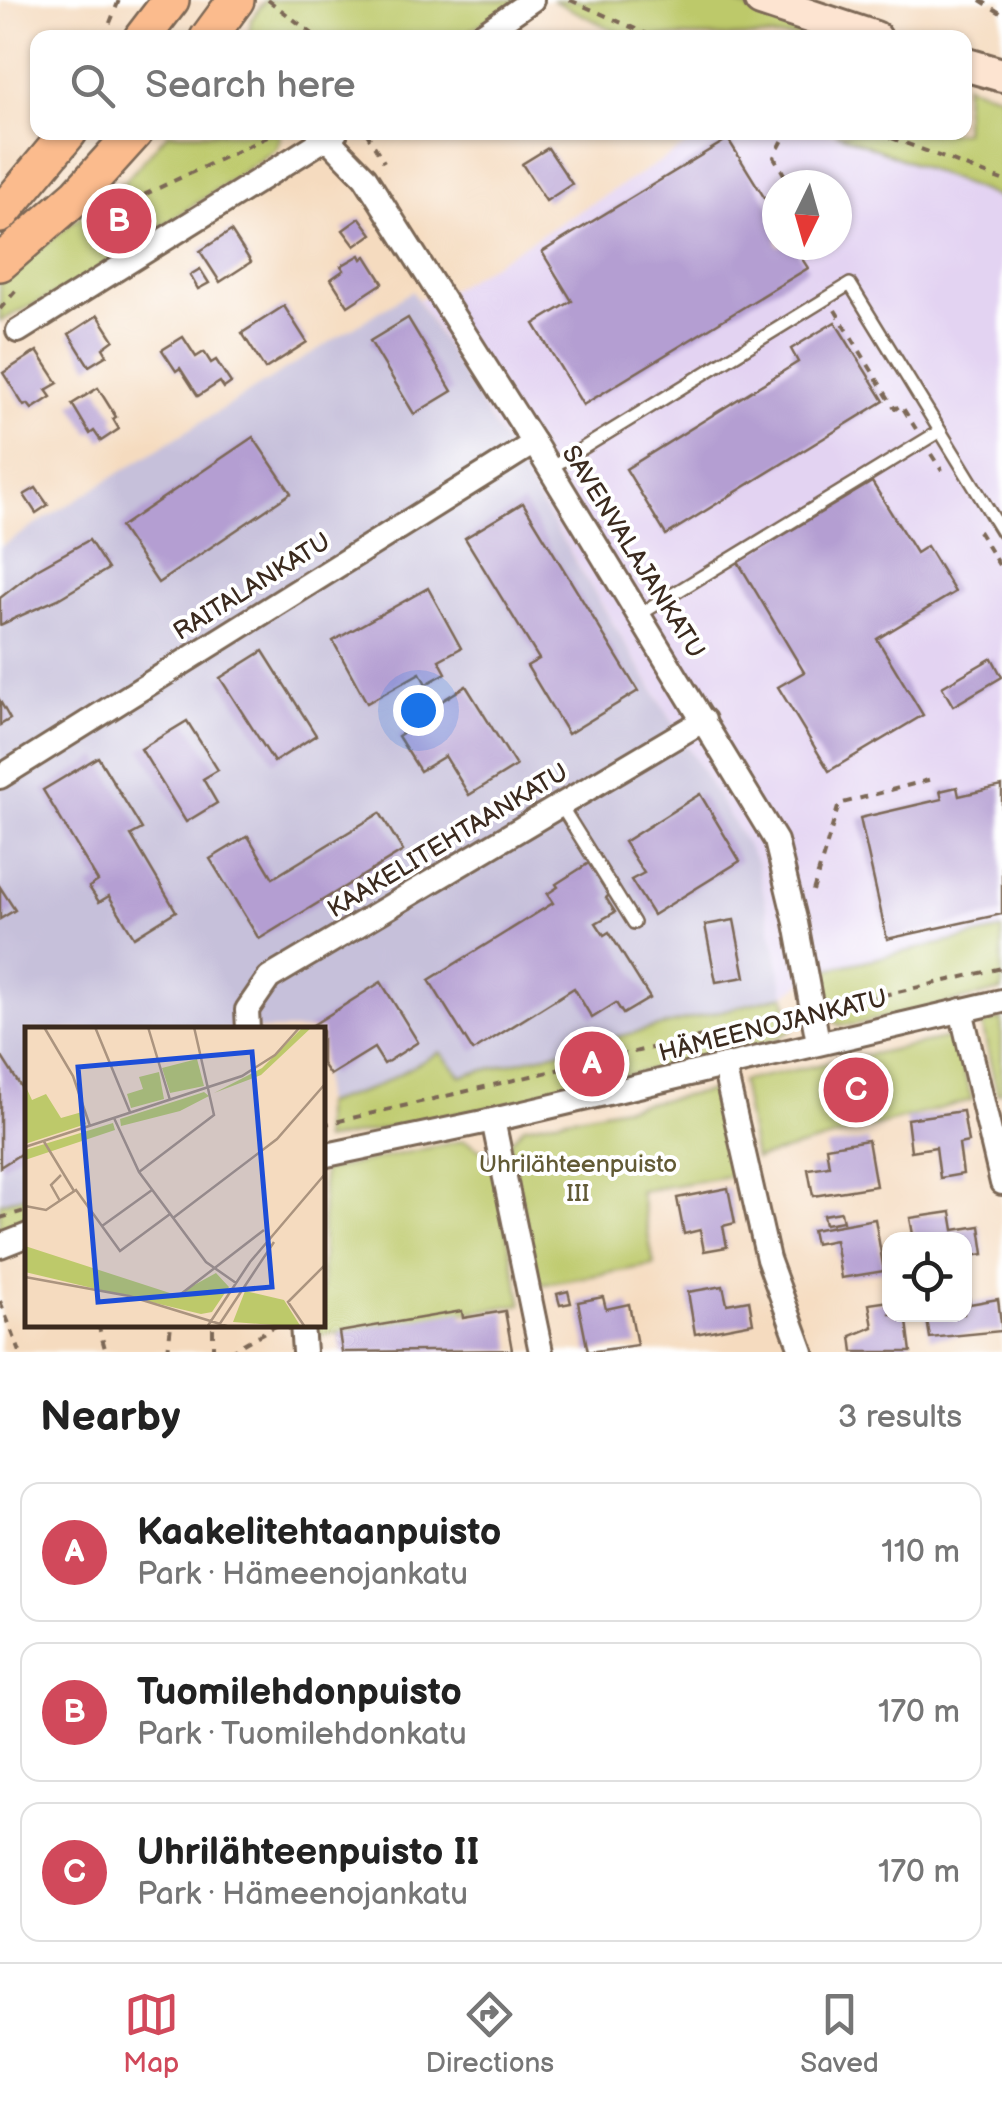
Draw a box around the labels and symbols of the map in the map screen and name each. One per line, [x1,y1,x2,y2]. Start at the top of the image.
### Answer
north arrow [762,170,852,260]
pin: B [86,184,152,258]
street label: SAVENVALAJANKATU [555,440,711,664]
street label: RAITALANKATU [168,526,336,648]
your location [393,685,444,736]
street label: KAAKELITEHTAANKATU [322,757,574,925]
street label: HÄMEENOJANKATU [656,983,890,1069]
pin: A [560,1026,624,1102]
inset map [25,1027,325,1327]
pin: C [824,1052,888,1128]
park label: Uhrilähteenpuisto III [479,1149,677,1209]

